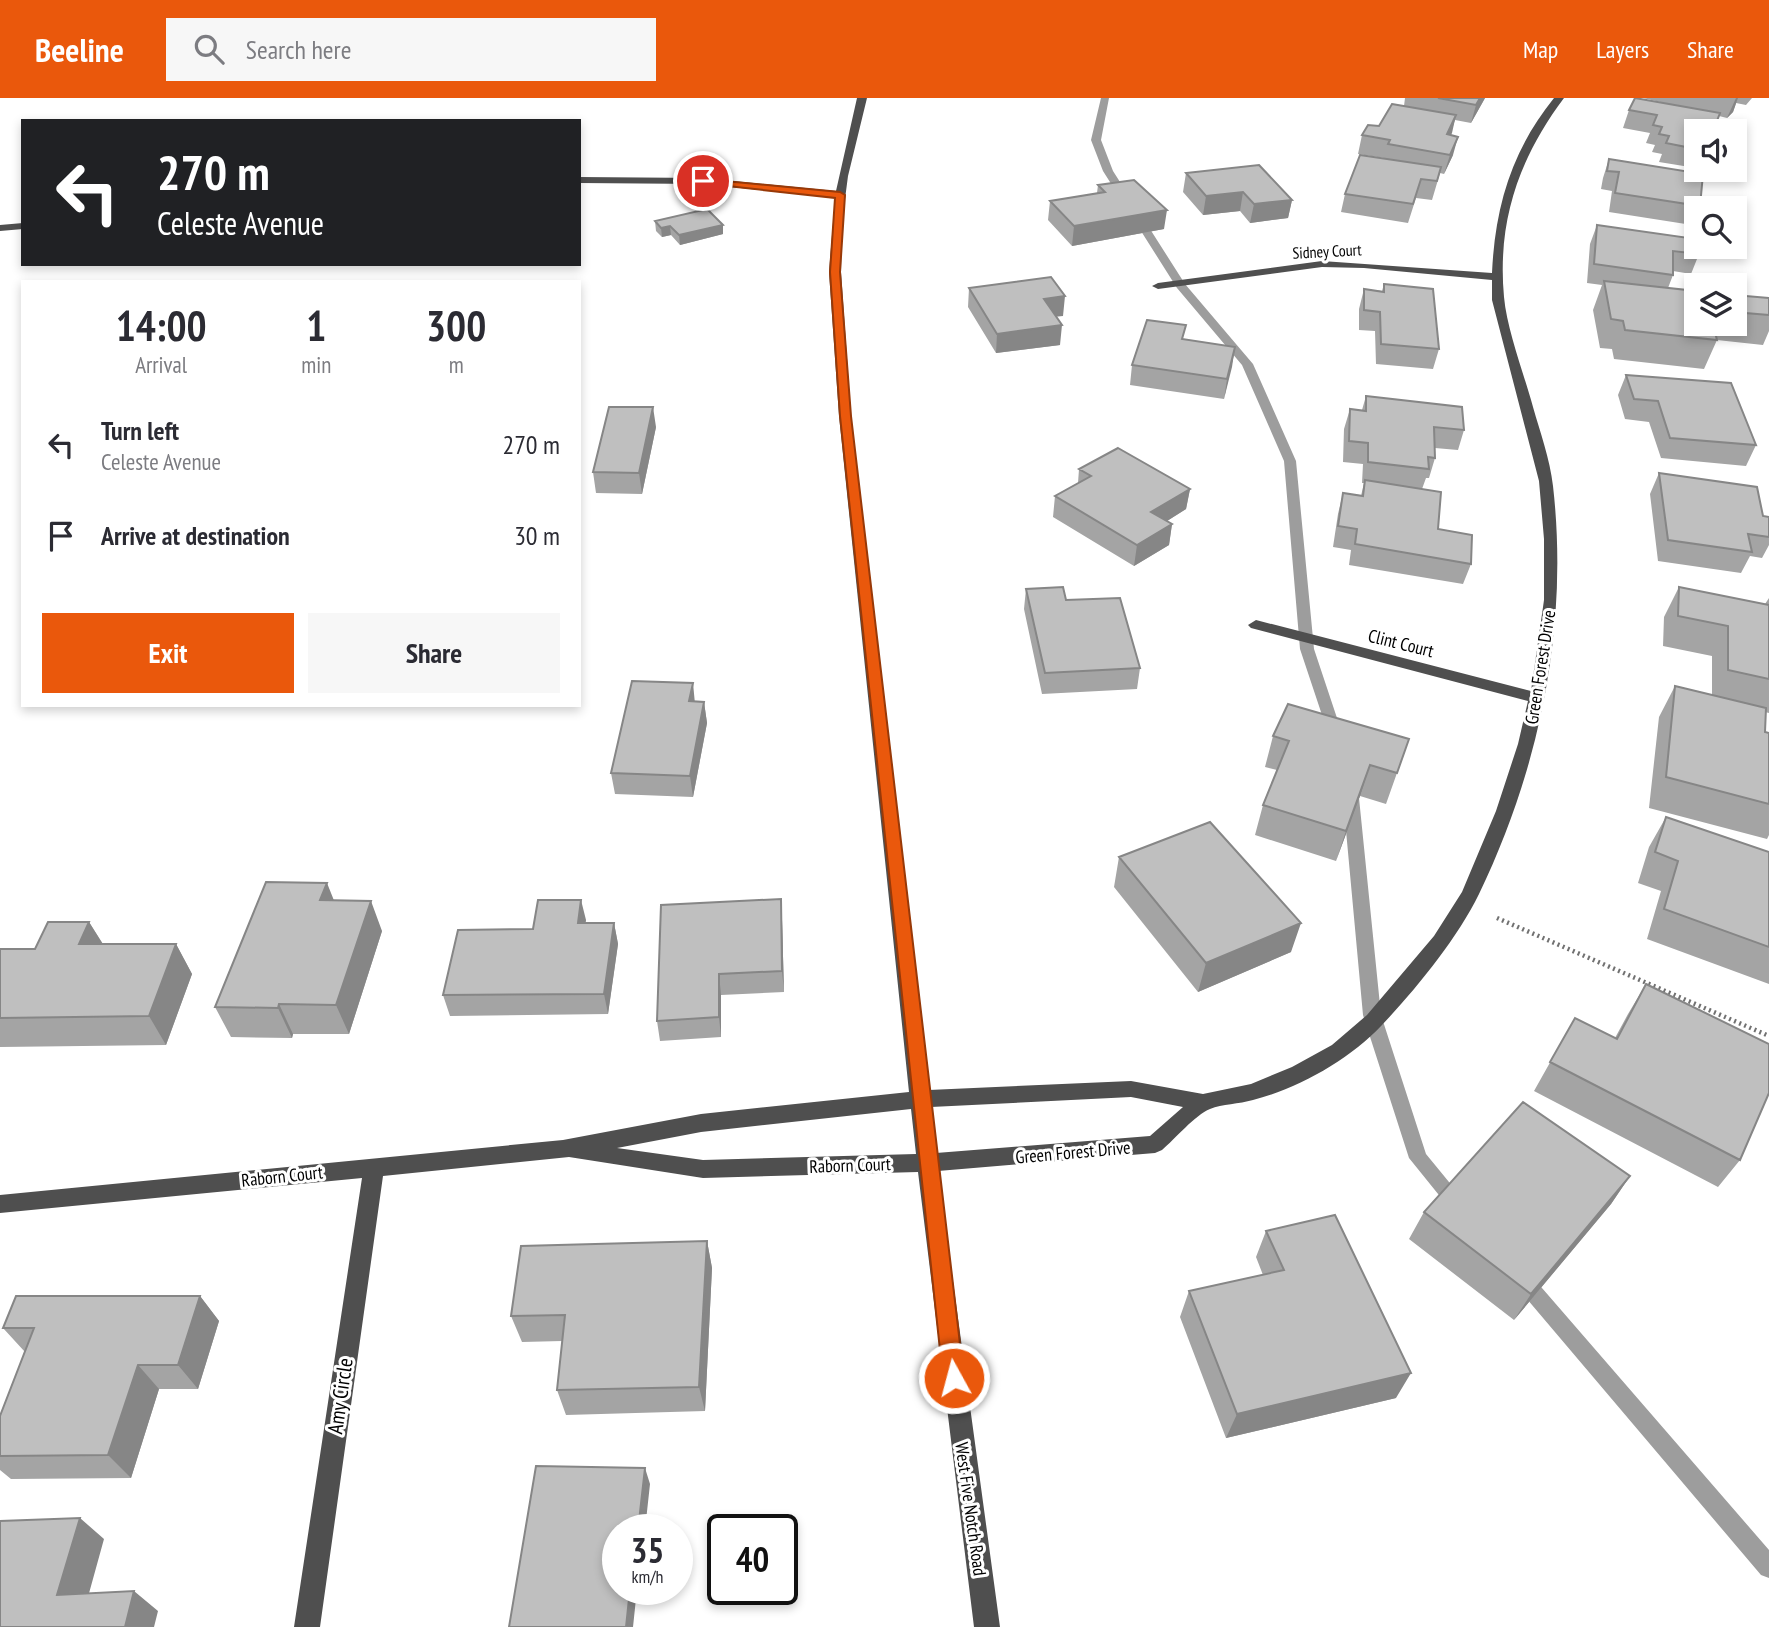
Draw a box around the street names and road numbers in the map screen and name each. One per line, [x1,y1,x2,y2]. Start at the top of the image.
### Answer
street label: Sidney Court [1292,239,1363,263]
street label: Green Forest Drive [1520,608,1560,726]
street label: Clint Court [1366,624,1436,662]
street label: Green Forest Drive [1015,1136,1131,1168]
street label: Raborn Court [809,1152,891,1178]
street label: Raborn Court [240,1160,324,1192]
street label: Amy Circle [321,1356,359,1436]
street label: West Five Notch Road [950,1441,992,1577]

